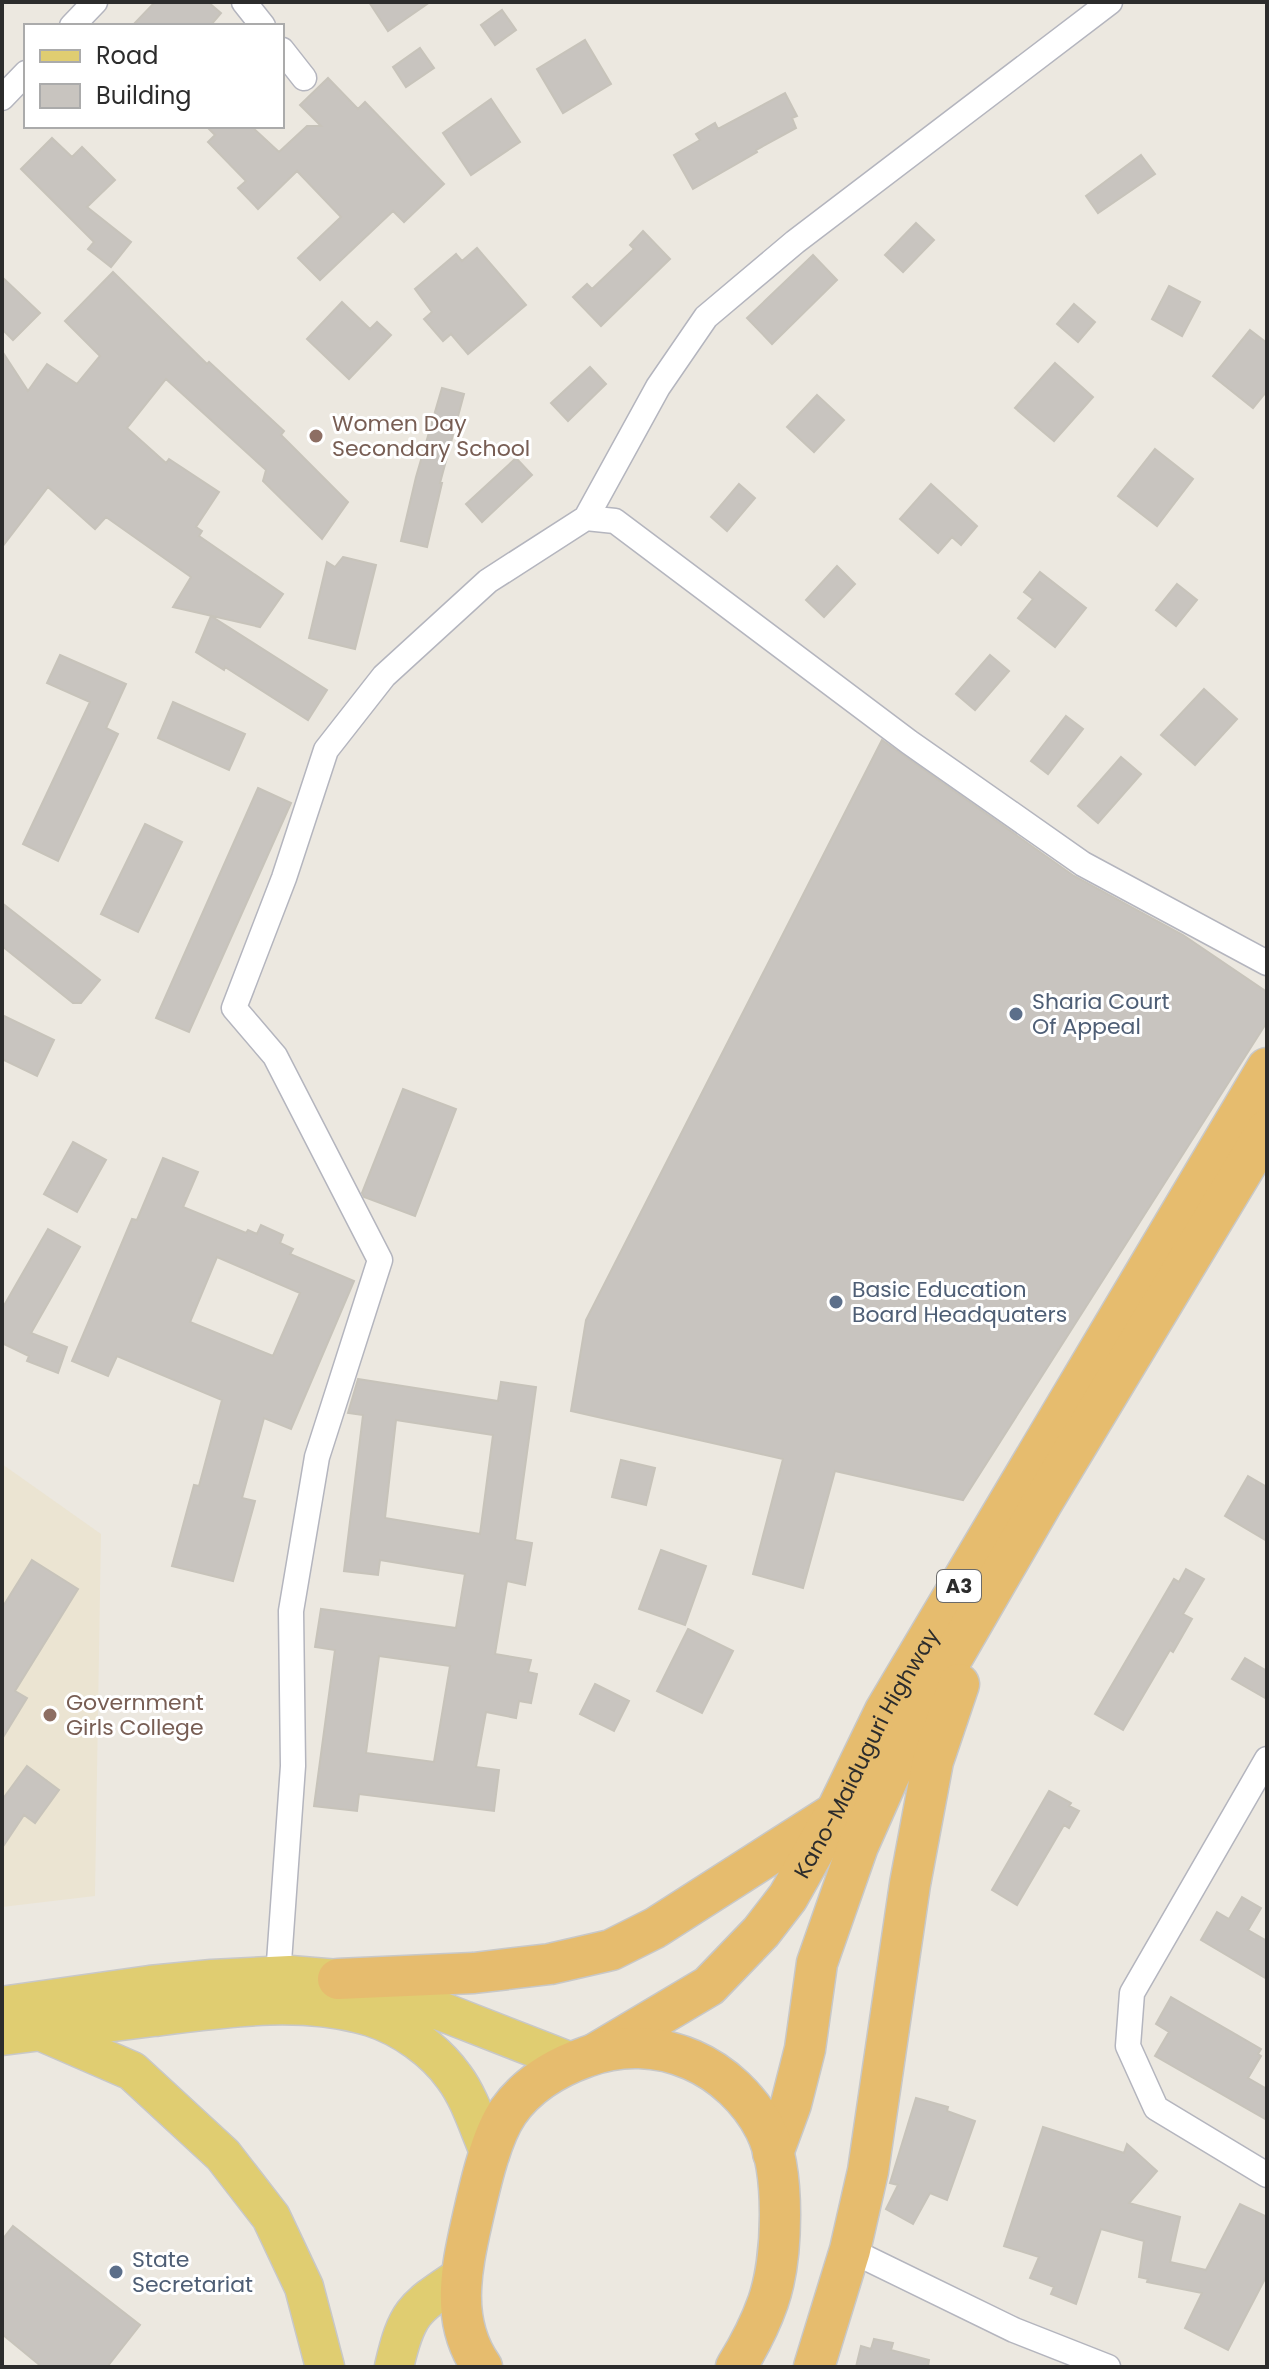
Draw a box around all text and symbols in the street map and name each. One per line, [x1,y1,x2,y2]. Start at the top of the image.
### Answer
legend [24,24,284,128]
text: Road [96,39,158,72]
text: Building [96,79,192,112]
place label: Women Day Secondary School [332,408,530,464]
marker: Women Day Secondary School [307,427,325,445]
place label: Sharia Court Of Appeal [1032,986,1170,1042]
marker: Sharia Court Of Appeal [1007,1005,1025,1023]
place label: Basic Education Board Headquaters [852,1274,1067,1330]
marker: Basic Education Board Headquaters [827,1293,845,1311]
road number: A3 [937,1570,981,1602]
street label: Kano-Maiduguri Highway [786,1622,947,1884]
place label: Government Girls College [66,1687,204,1743]
marker: Government Girls College [41,1706,59,1724]
place label: State Secretariat [132,2244,253,2300]
marker: State Secretariat [107,2263,125,2281]

